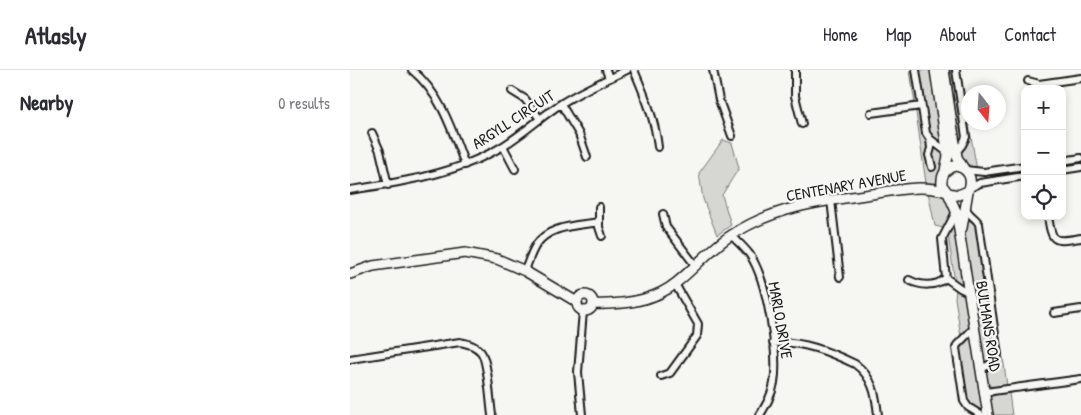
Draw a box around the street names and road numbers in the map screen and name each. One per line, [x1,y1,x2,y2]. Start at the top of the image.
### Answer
street label: ARGYLL CIRCUIT [468,84,559,154]
street label: CENTENARY AVENUE [784,164,908,206]
street label: BULMANS ROAD [971,279,1007,373]
street label: MARLO DRIVE [763,280,799,360]

